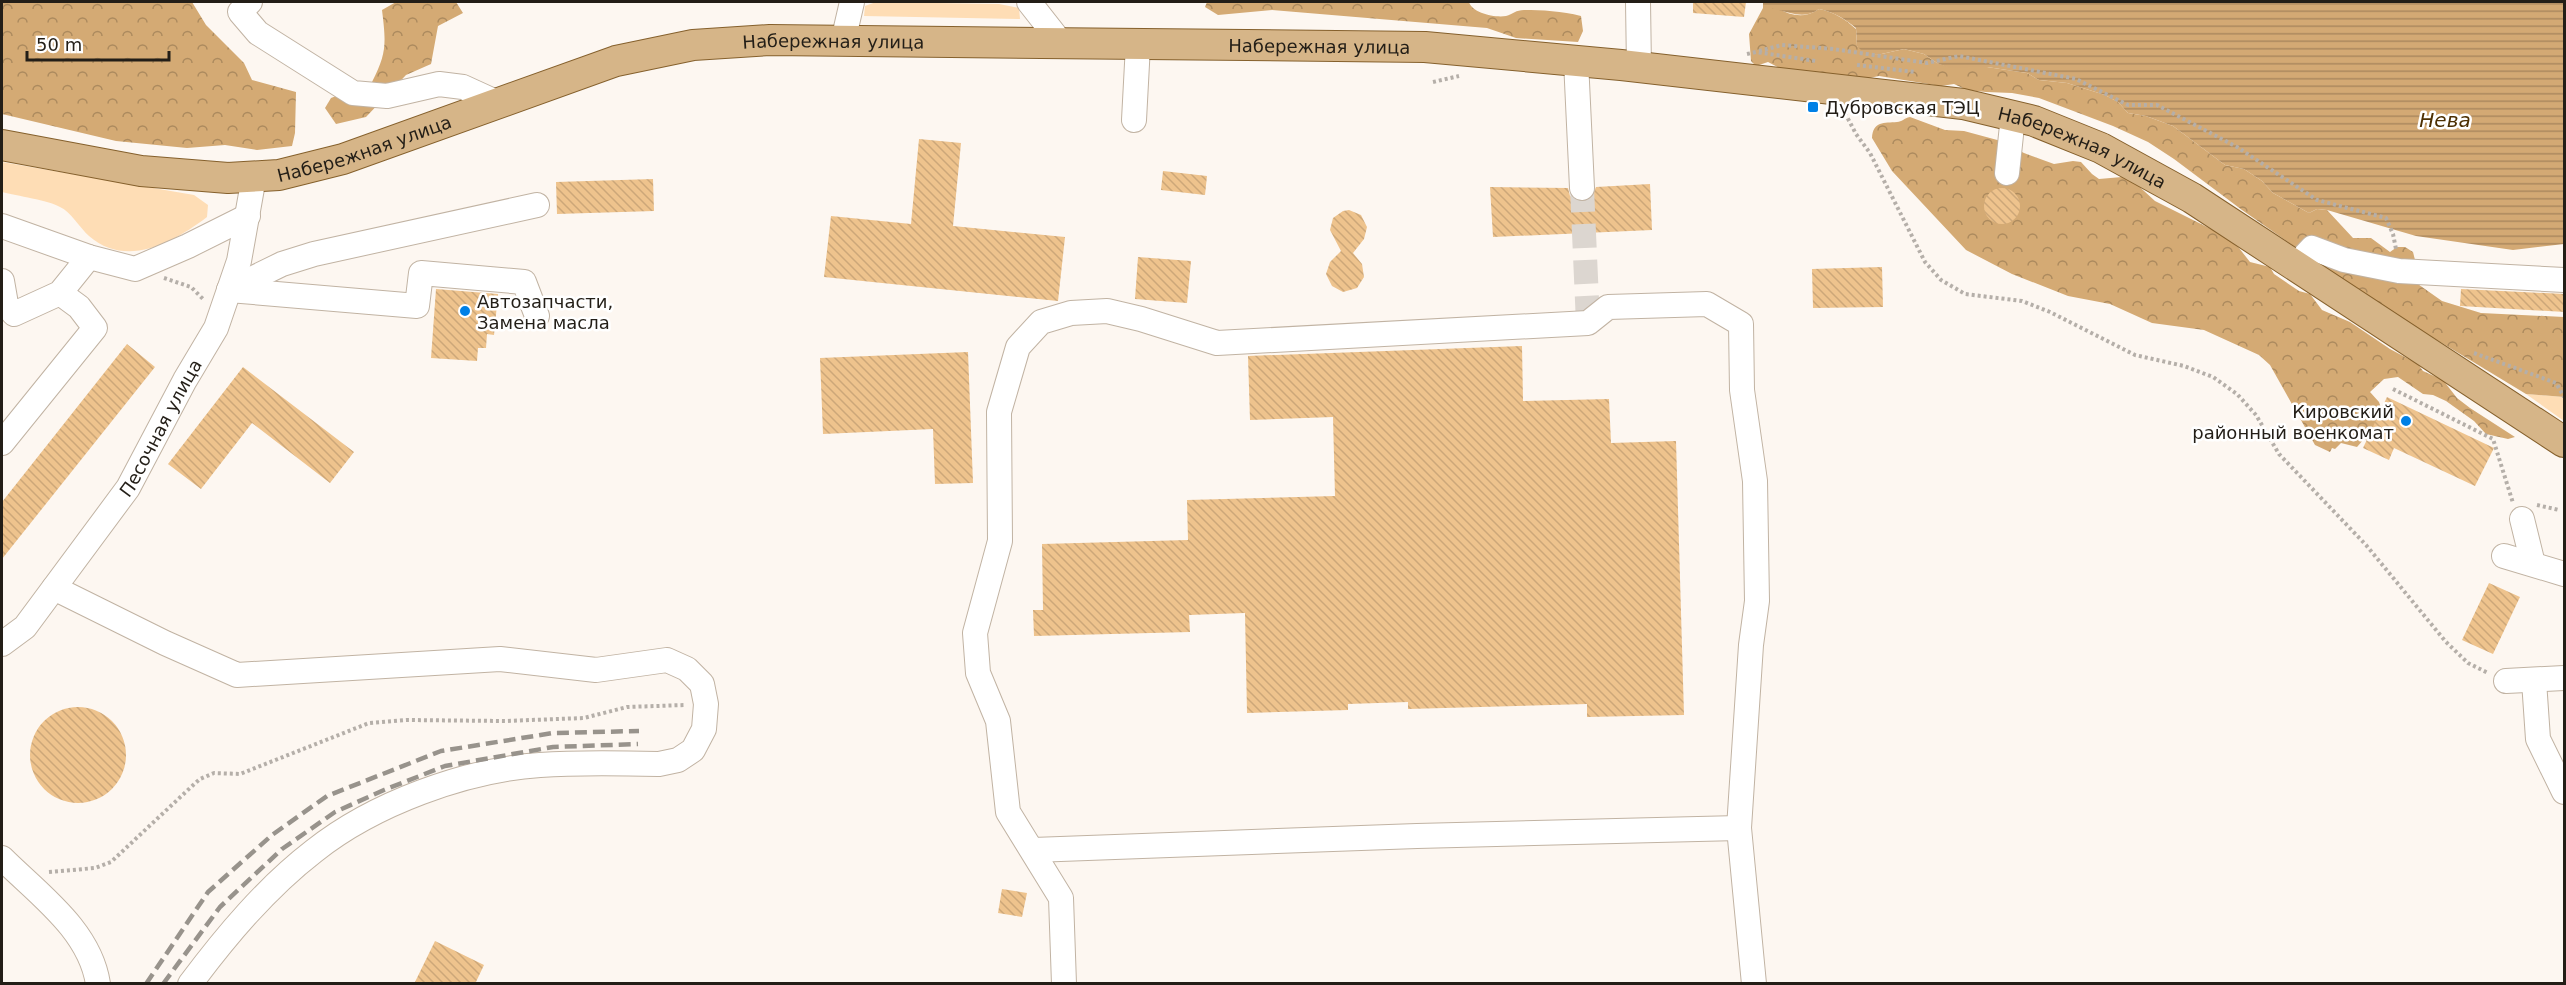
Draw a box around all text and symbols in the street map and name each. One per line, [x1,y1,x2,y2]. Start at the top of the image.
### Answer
scale bar [27,24,170,62]
street label: Набережная улица [742,29,925,52]
text: 50 m [36,34,82,55]
street label: Набережная улица [1228,34,1410,57]
place label: Дубровская ТЭЦ [1825,97,1980,118]
marker: Дубровская ТЭЦ [1806,100,1820,114]
street label: Набережная улица [1996,102,2170,192]
water label: Нева [2419,108,2471,132]
street label: Набережная улица [275,111,454,186]
place label: Автозапчасти, Замена масла [477,291,613,333]
marker: Автозапчасти, Замена масла [458,304,472,318]
street label: Песочная улица [115,355,206,501]
place label: Кировский районный военкомат [2192,401,2394,443]
marker: Кировский районный военкомат [2399,414,2413,428]

